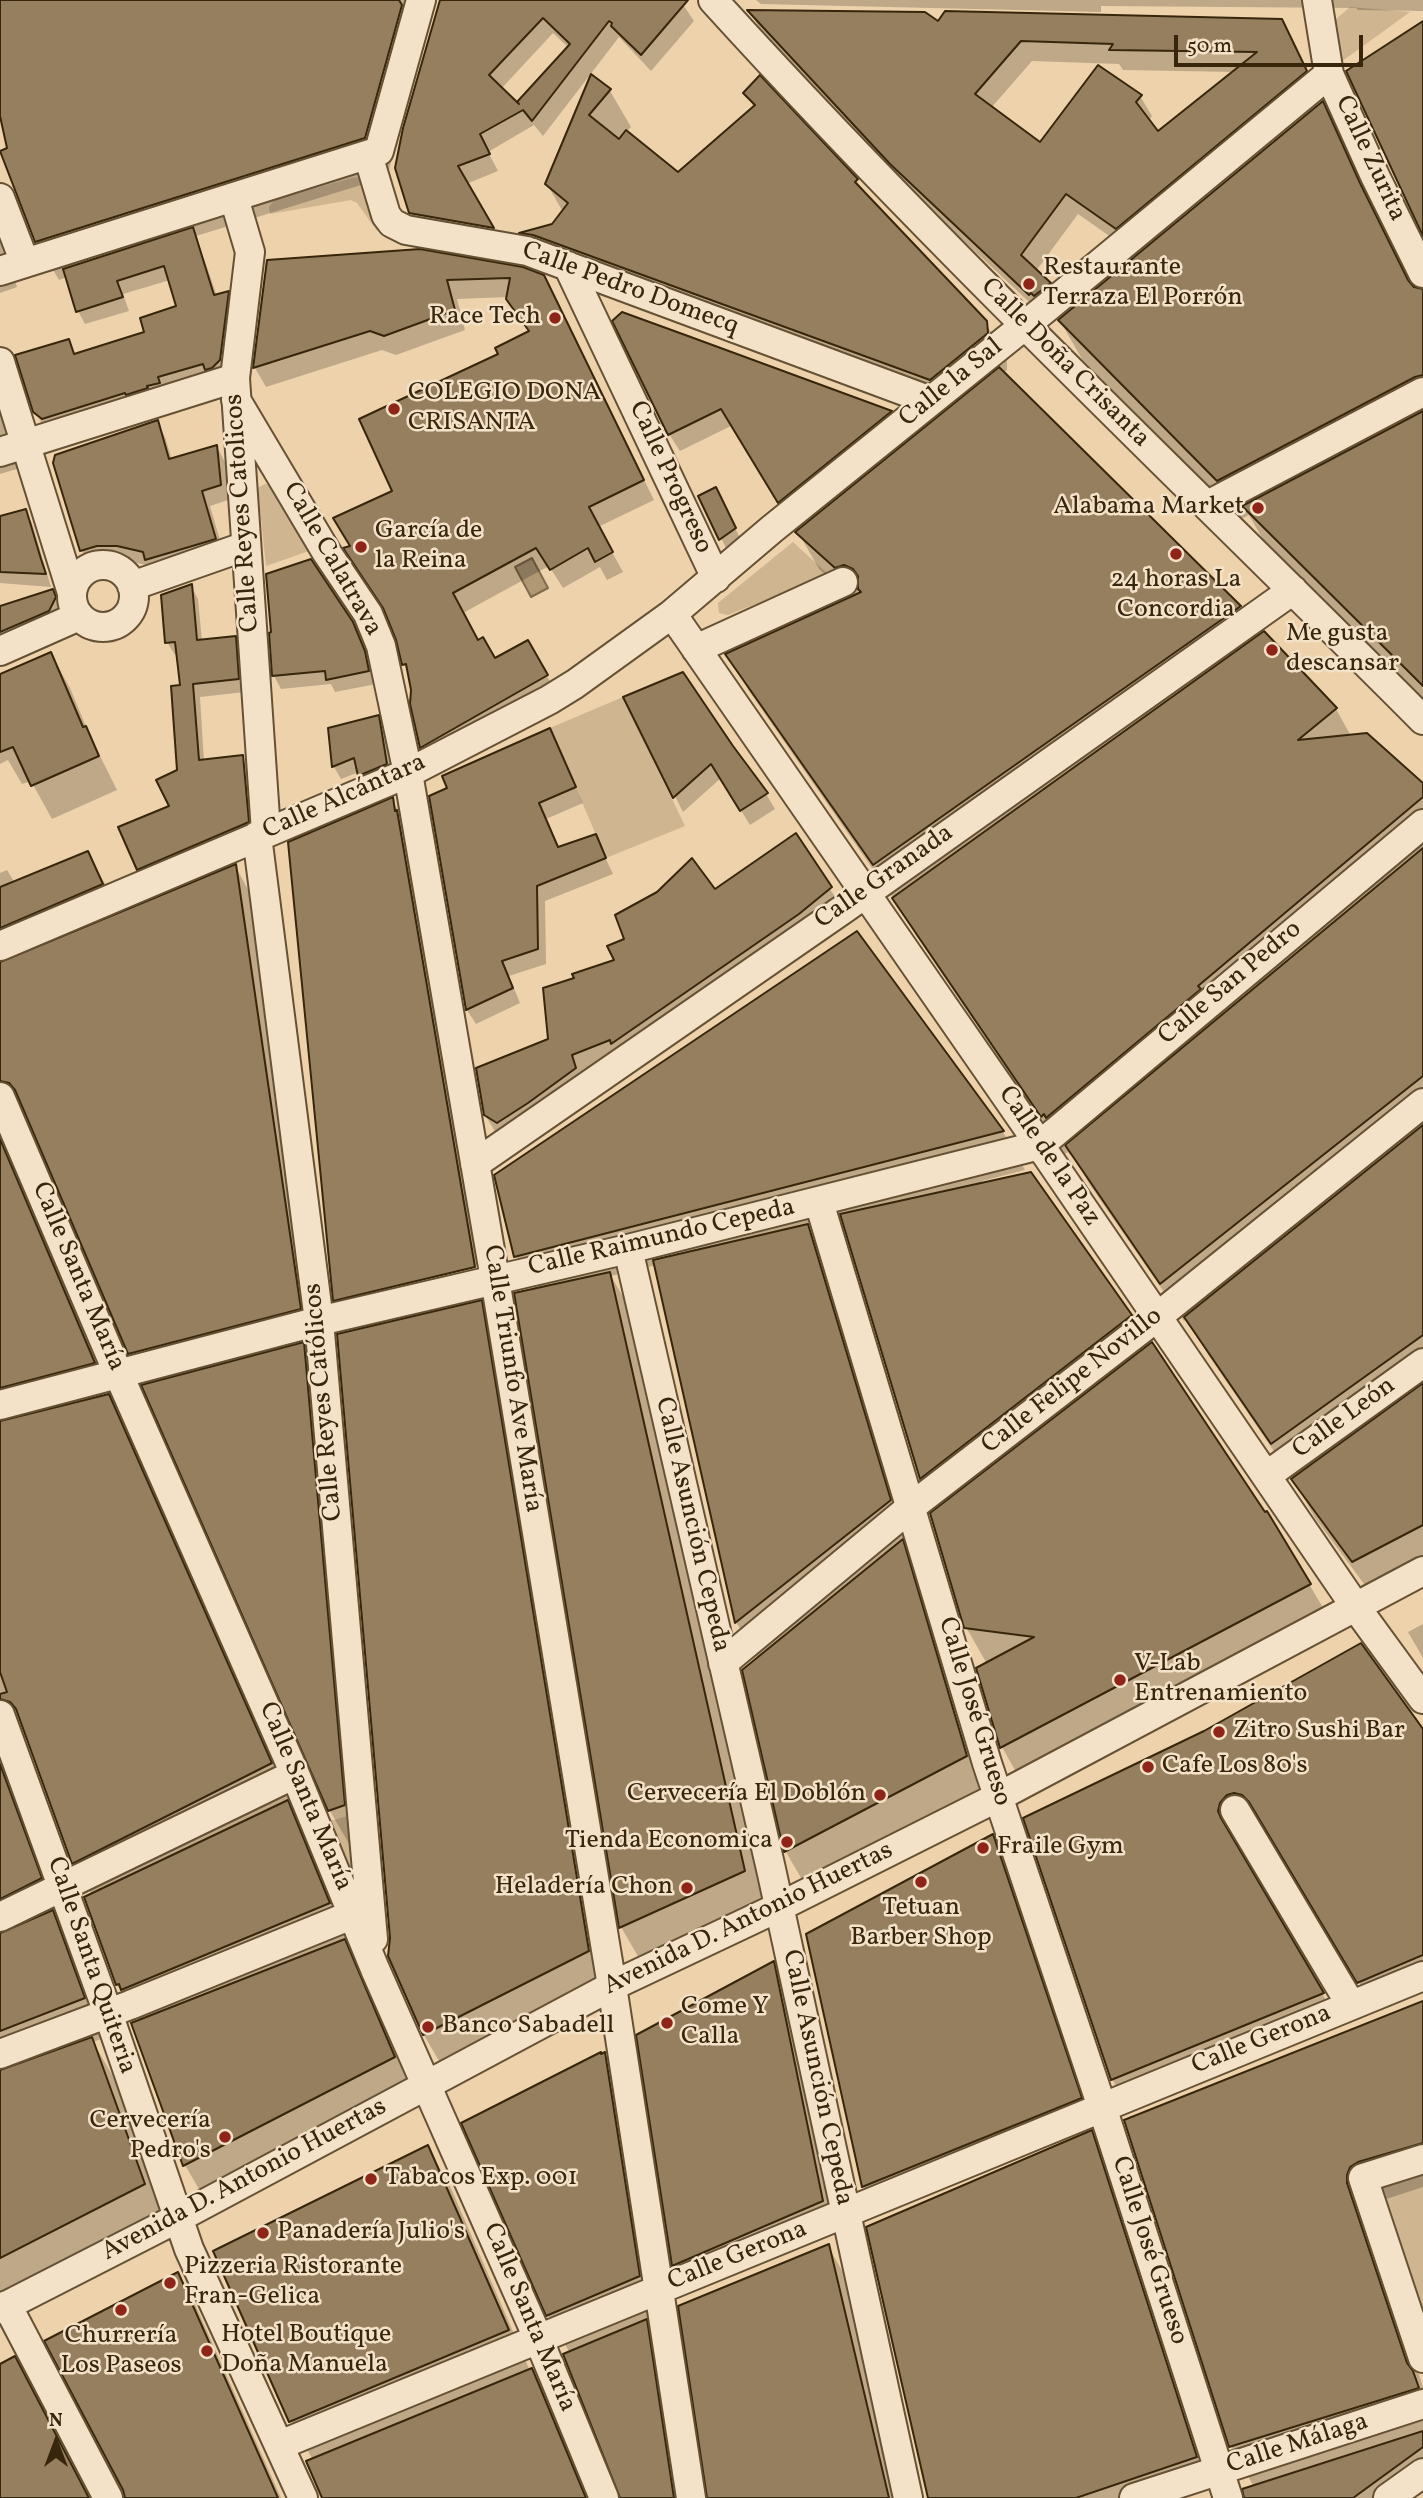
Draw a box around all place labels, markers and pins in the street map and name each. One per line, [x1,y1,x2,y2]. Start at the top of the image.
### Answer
place label: Restaurante Terraza El Porrón [1043,253,1243,314]
marker: Restaurante Terraza El Porrón [1021,276,1037,292]
place label: Race Tech [429,302,541,334]
marker: Race Tech [547,310,563,326]
place label: COLEGIO DONA CRISANTA [408,378,601,440]
marker: COLEGIO DONA CRISANTA [386,401,402,417]
place label: Alabama Market [1053,492,1244,524]
marker: Alabama Market [1250,500,1266,516]
place label: García de la Reina [375,516,482,578]
marker: García de la Reina [353,539,369,555]
marker: 24 horas La Concordia [1168,546,1184,562]
place label: 24 horas La Concordia [1111,565,1241,626]
place label: Me gusta descansar [1286,619,1399,680]
marker: Me gusta descansar [1264,642,1280,658]
place label: V-Lab Entrenamiento [1134,1649,1307,1710]
marker: V-Lab Entrenamiento [1112,1672,1128,1688]
place label: Zitro Sushi Bar [1233,1716,1405,1748]
marker: Zitro Sushi Bar [1211,1724,1227,1740]
place label: Cafe Los 80's [1162,1751,1308,1783]
marker: Cafe Los 80's [1140,1759,1156,1775]
place label: Cervecería El Doblón [627,1779,866,1811]
marker: Cervecería El Doblón [872,1787,888,1803]
place label: Tienda Economica [565,1826,773,1858]
place label: Fraile Gym [997,1832,1124,1864]
marker: Tienda Economica [779,1834,795,1850]
marker: Fraile Gym [975,1840,991,1856]
place label: Heladería Chon [495,1872,673,1904]
marker: Tetuan Barber Shop [913,1874,929,1890]
marker: Heladería Chon [679,1880,695,1896]
place label: Tetuan Barber Shop [850,1893,992,1954]
place label: Come Y Calla [681,1992,769,2054]
place label: Banco Sabadell [442,2011,614,2043]
marker: Come Y Calla [659,2015,675,2031]
marker: Banco Sabadell [420,2019,436,2035]
place label: Cervecería Pedro's [89,2106,211,2168]
marker: Cervecería Pedro's [217,2129,233,2145]
place label: Tabacos Exp. 001 [385,2163,578,2195]
marker: Tabacos Exp. 001 [363,2171,379,2187]
place label: Panadería Julio's [277,2217,465,2249]
marker: Panadería Julio's [255,2225,271,2241]
place label: Pizzeria Ristorante Fran-Gelica [184,2252,402,2314]
marker: Pizzeria Ristorante Fran-Gelica [162,2275,178,2291]
marker: Churrería Los Paseos [113,2302,129,2318]
place label: Hotel Boutique Doña Manuela [221,2320,391,2382]
place label: Churrería Los Paseos [60,2321,182,2382]
marker: Hotel Boutique Doña Manuela [199,2343,215,2359]

